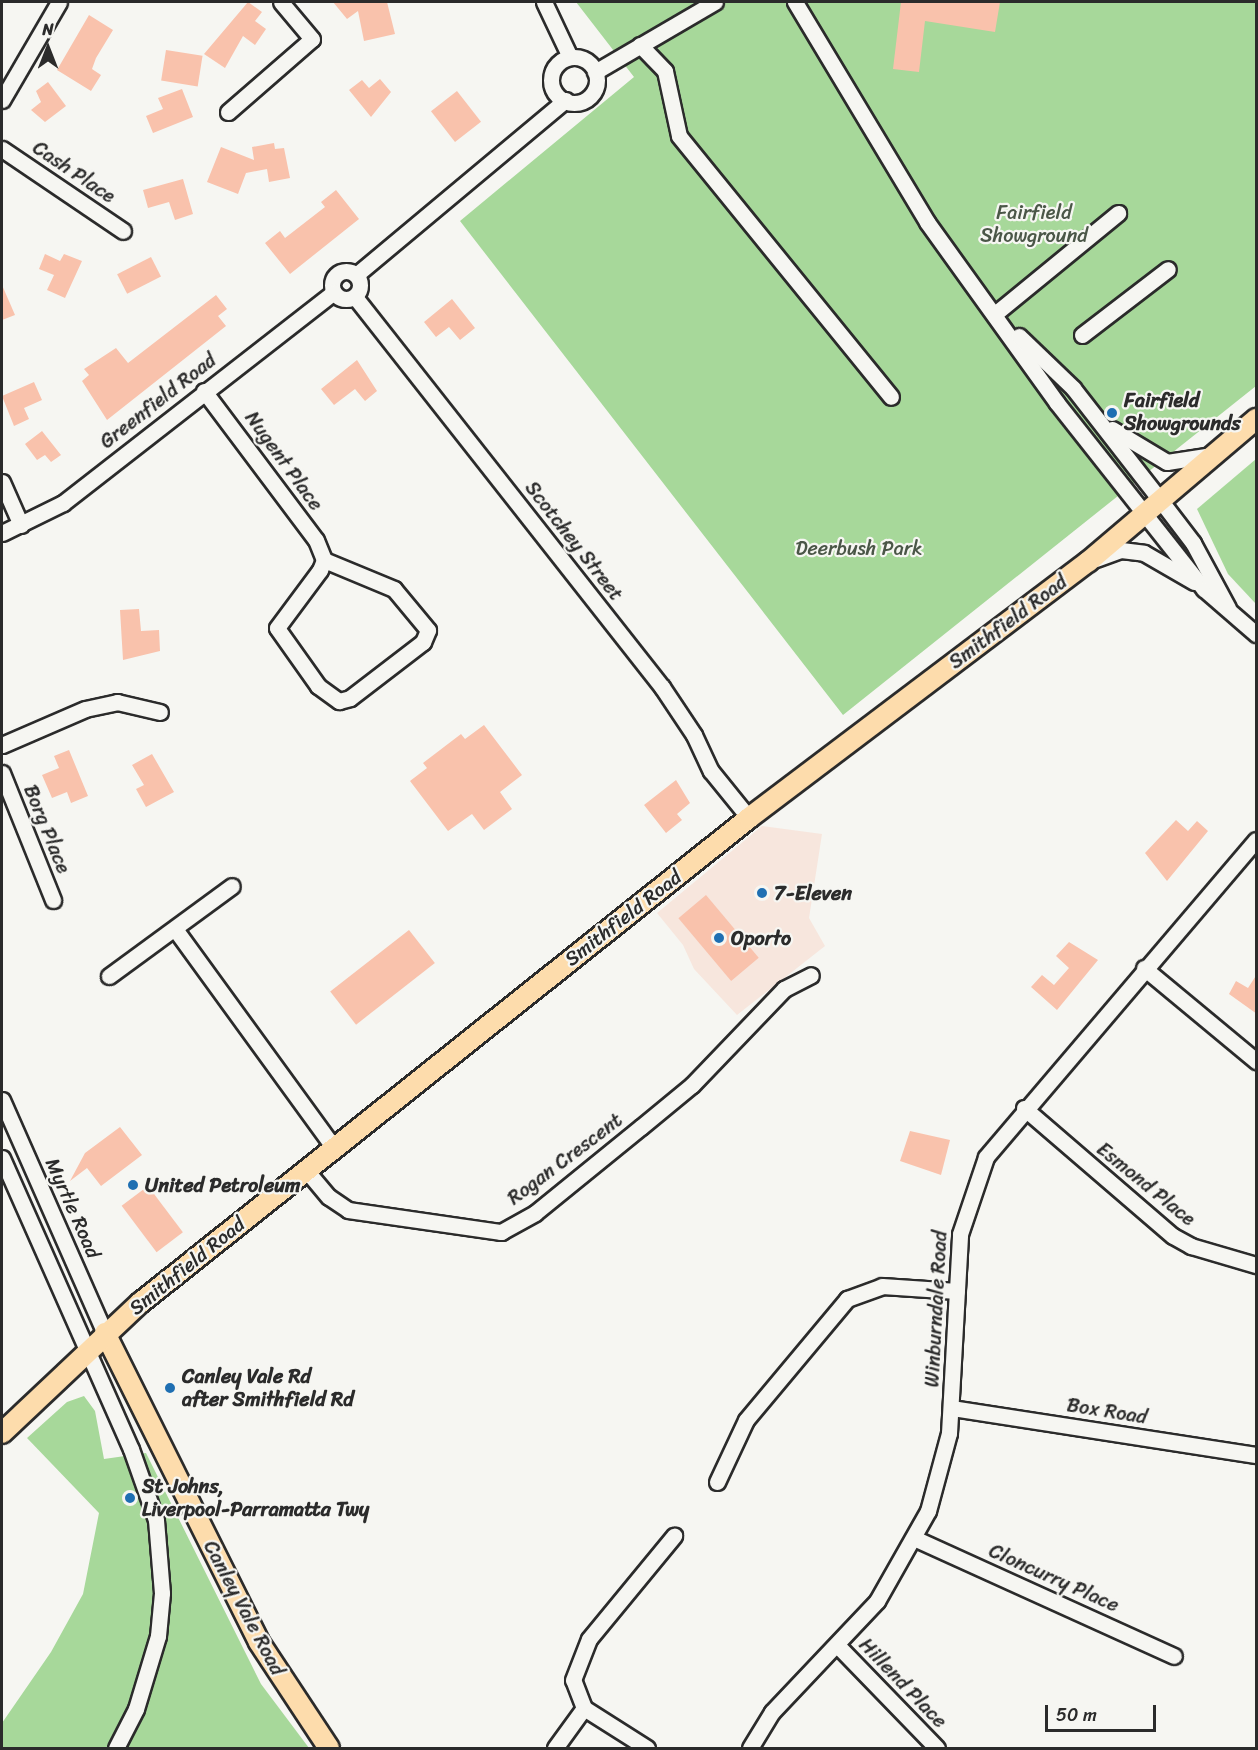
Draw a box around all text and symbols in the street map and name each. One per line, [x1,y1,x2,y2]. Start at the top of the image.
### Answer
text: N [42,15,54,44]
north arrow [18,18,78,78]
street label: Cash Place [28,135,120,209]
park label: Fairfield Showground [980,201,1088,248]
street label: Greenfield Road [95,348,221,454]
place label: Fairfield Showgrounds [1124,389,1241,436]
marker: Fairfield Showgrounds [1105,406,1119,420]
street label: Nugent Place [240,407,328,515]
street label: Scotchey Street [520,476,628,606]
park label: Deerbush Park [796,536,922,560]
street label: Smithfield Road [944,570,1072,674]
street label: Borg Place [18,781,76,877]
street label: Smithfield Road [560,865,686,971]
place label: 7-Eleven [774,881,852,905]
marker: 7-Eleven [755,886,769,900]
place label: Oporto [731,926,791,950]
marker: Oporto [712,931,726,945]
street label: Rogan Crescent [503,1108,627,1210]
street label: Esmond Place [1092,1137,1200,1231]
street label: Myrtle Road [40,1154,106,1262]
place label: United Petroleum [145,1173,300,1197]
marker: United Petroleum [126,1178,140,1192]
street label: Smithfield Road [124,1212,250,1320]
street label: Winburndale Road [920,1230,952,1388]
place label: Canley Vale Rd after Smithfield Rd [182,1364,354,1411]
marker: Canley Vale Rd after Smithfield Rd [163,1381,177,1395]
street label: Box Road [1065,1393,1149,1429]
place label: St Johns, Liverpool-Parramatta Twy [142,1474,369,1521]
marker: St Johns, Liverpool-Parramatta Twy [123,1491,137,1505]
street label: Canley Vale Road [198,1536,290,1680]
street label: Cloncurry Place [985,1539,1123,1617]
street label: Hillend Place [854,1633,952,1733]
scale bar [1048,1693,1159,1731]
text: 50 m [1056,1699,1097,1731]

